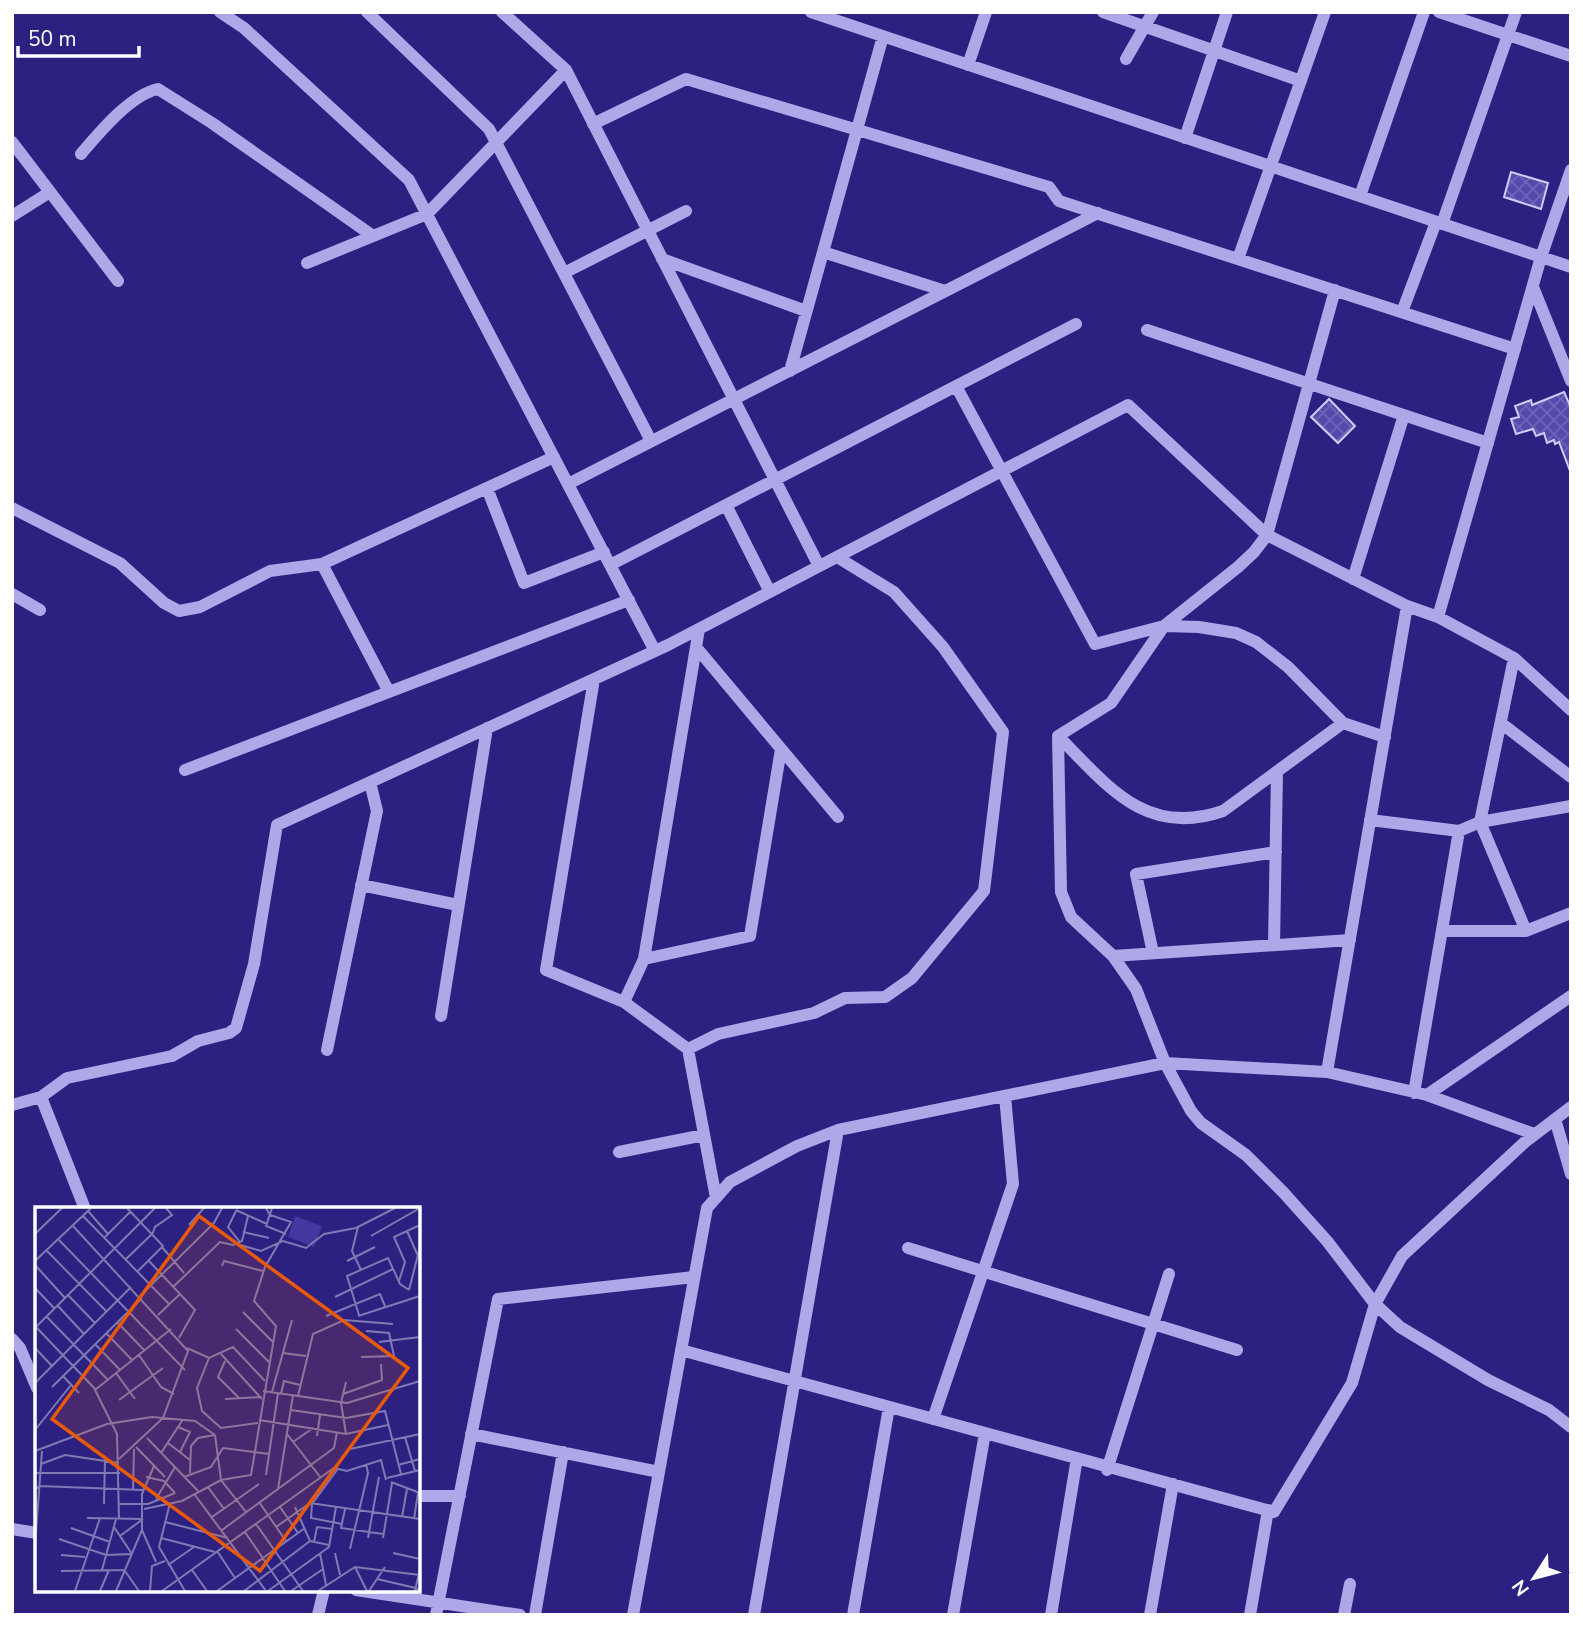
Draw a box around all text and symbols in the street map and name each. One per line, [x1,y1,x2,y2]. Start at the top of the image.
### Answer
scale bar [18,14,138,58]
text: 50 m [28,25,77,53]
inset map [35,1207,420,1592]
north arrow [1499,1543,1569,1613]
text: N [1506,1574,1536,1601]

